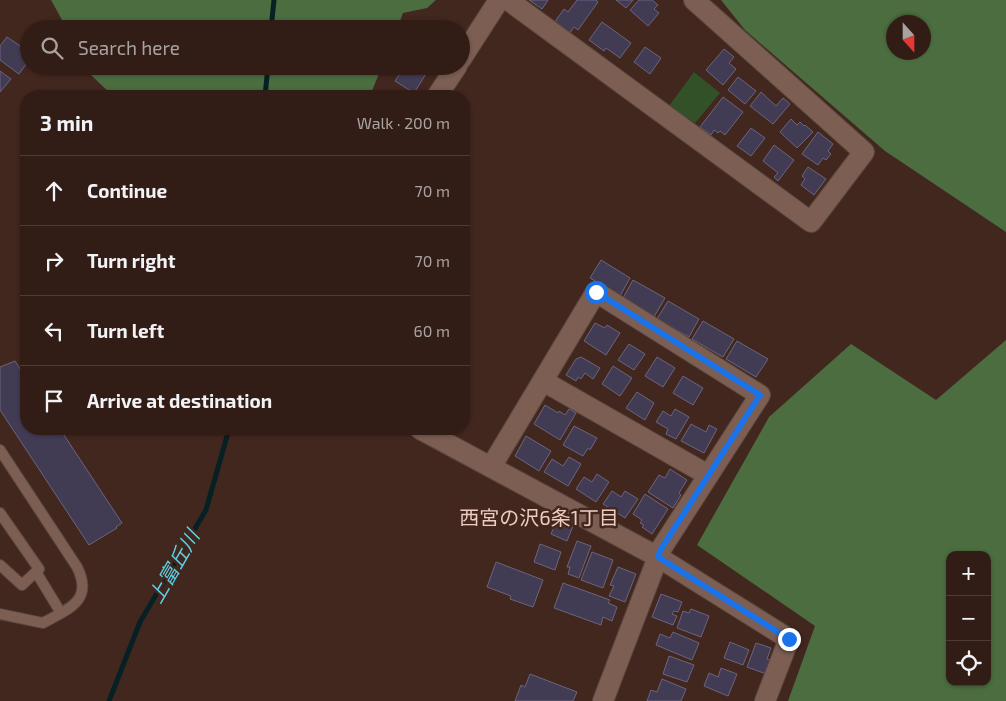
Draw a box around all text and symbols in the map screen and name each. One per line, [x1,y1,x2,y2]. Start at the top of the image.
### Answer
north arrow [886,15,931,60]
search box [20,20,470,75]
icon: search [38,34,66,62]
text: Search here [78,36,180,59]
text: 3 min [40,110,93,135]
text: Walk · 200 m [357,113,450,132]
icon: ahead [40,177,68,205]
text: Continue [87,179,167,202]
text: 70 m [415,181,450,200]
icon: right [40,247,68,275]
text: Turn right [87,249,175,272]
text: 70 m [415,251,450,270]
route start [585,281,608,304]
icon: left [40,317,68,345]
text: Turn left [87,319,164,342]
text: 60 m [414,321,450,340]
icon: arrive [40,387,68,415]
text: Arrive at destination [87,389,272,412]
district label: 西宮の沢6条1丁目 [459,505,619,529]
water label: 上富丘川 [143,524,204,607]
map controls [946,551,991,686]
button: + [946,551,991,596]
button: − [946,596,991,641]
route end [778,628,801,651]
button: locate [946,641,991,686]

